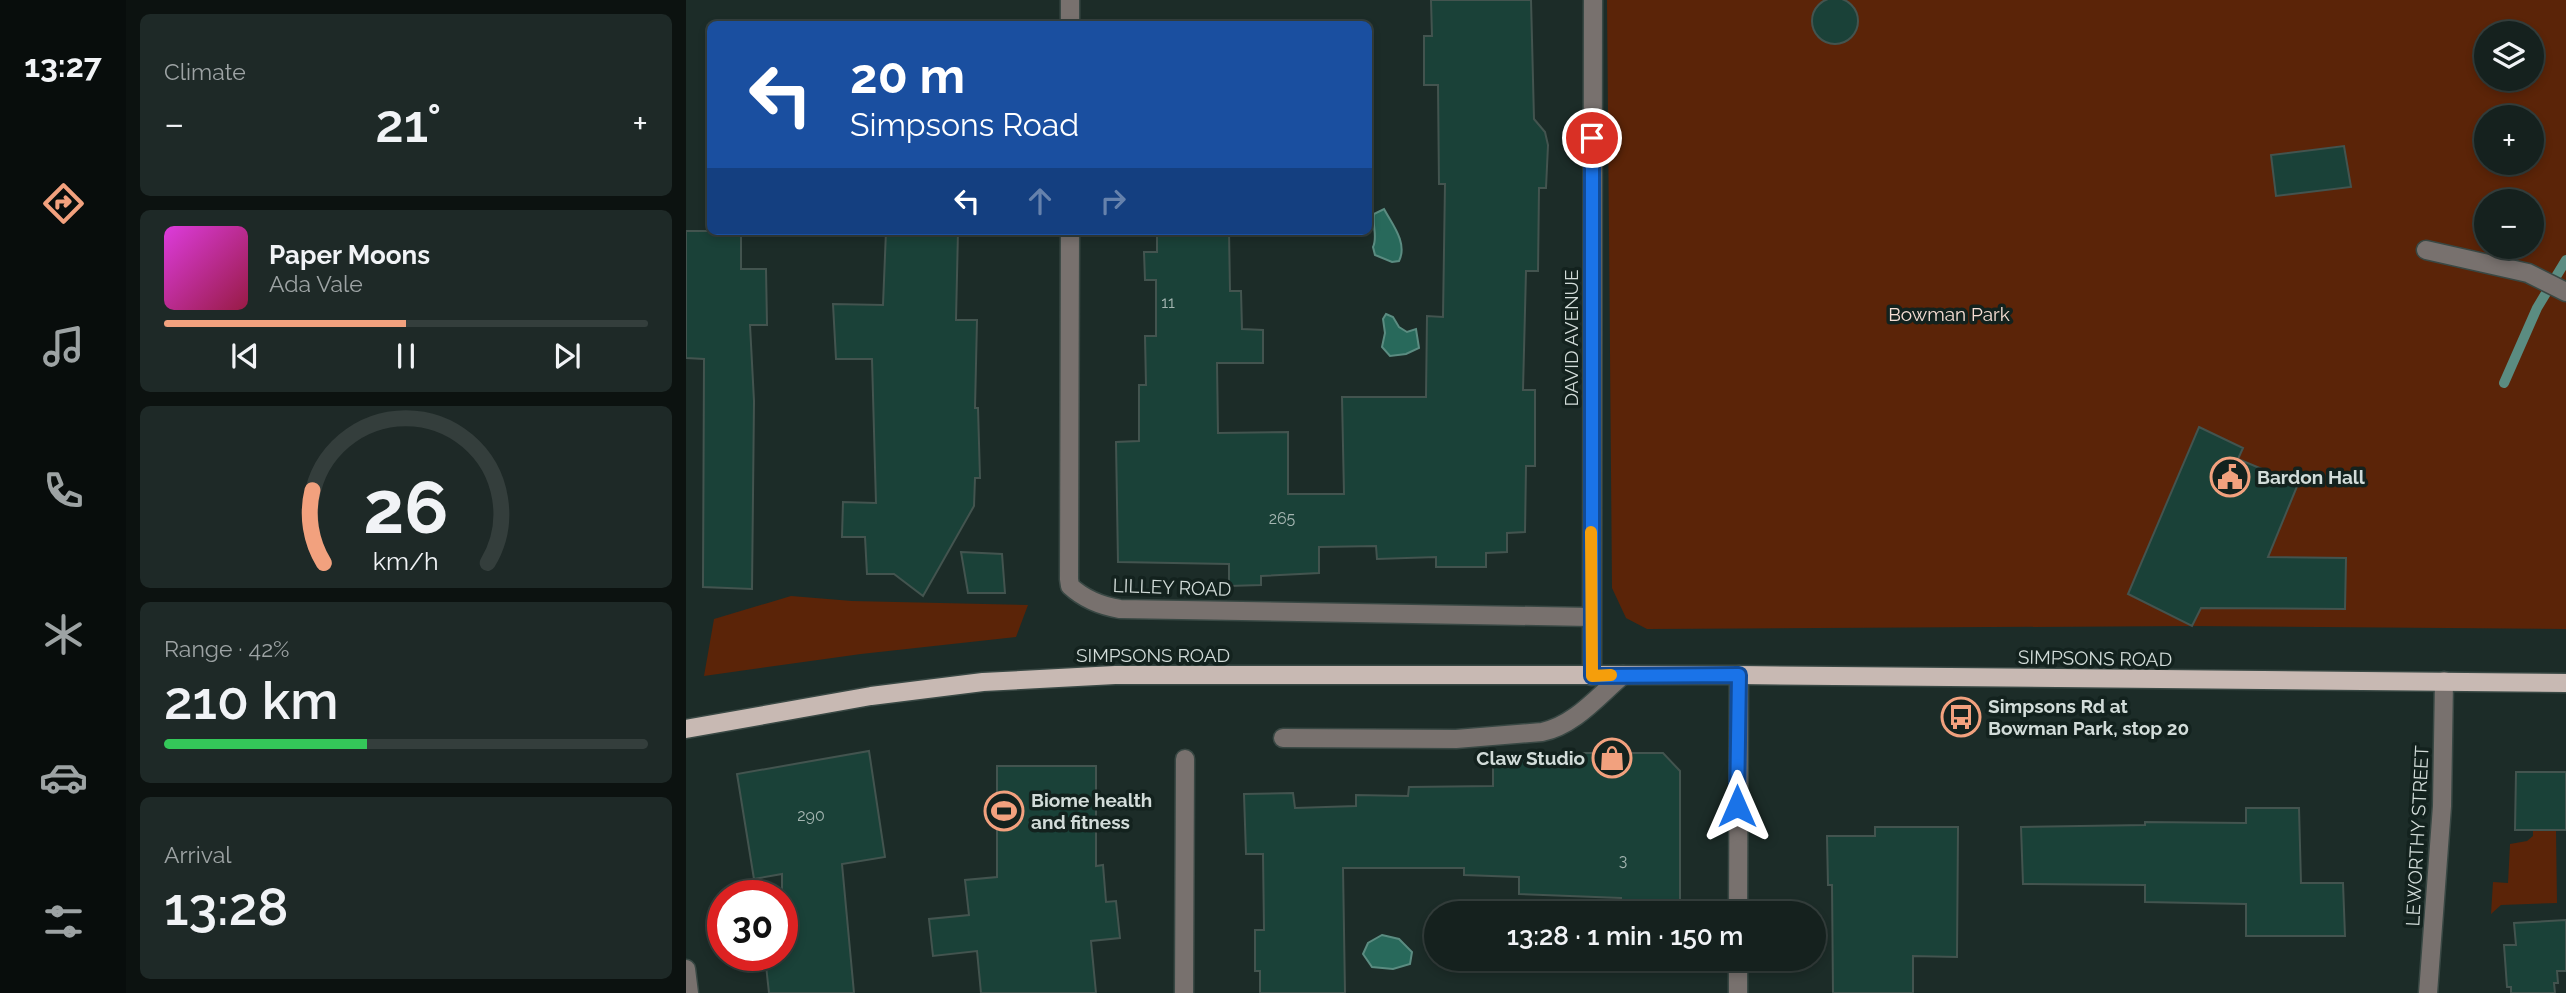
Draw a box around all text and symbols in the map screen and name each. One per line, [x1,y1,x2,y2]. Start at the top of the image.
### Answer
map controls [2474,21,2544,259]
button: layers [2474,21,2544,91]
text: 13:27 [24,47,102,84]
text: 20 m [850,47,965,104]
icon: left [735,49,826,140]
text: Climate [164,58,246,85]
text: 21° [375,93,442,154]
text: − [164,101,184,146]
text: + [632,101,648,146]
button: + [2474,105,2544,175]
text: Simpsons Road [850,106,1079,143]
pin [1562,108,1622,168]
icon: arrive [1573,119,1611,157]
icon: directions [39,179,88,228]
icon: left [948,182,986,220]
icon: ahead [1021,182,1059,220]
icon: right [1094,182,1132,220]
button: − [2474,189,2544,259]
text: Paper Moons [269,240,430,270]
street label: DAVID AVENUE [1560,269,1582,407]
text: Ada Vale [269,270,363,297]
house number: 11 [1161,293,1175,312]
park label: Bowman Park [1888,303,2010,325]
icon: music [39,322,88,371]
icon: previous [226,337,264,375]
icon: pause [387,337,425,375]
icon: next [548,337,586,375]
public building icon: Bardon Hall [2209,456,2251,498]
text: 26 [363,465,449,550]
icon: phone [39,466,88,515]
place label: Bardon Hall [2257,466,2366,488]
house number: 265 [1269,509,1296,528]
text: km/h [373,545,439,575]
street label: LILLEY ROAD [1112,574,1232,600]
icon: climate [39,610,88,659]
text: Range · 42% [164,635,290,662]
street label: SIMPSONS ROAD [1076,644,1230,666]
street label: SIMPSONS ROAD [2018,646,2172,670]
text: 210 km [164,670,339,731]
place label: Simpsons Rd at Bowman Park, stop 20 [1988,695,2189,739]
bus stop icon: Simpsons Rd at Bowman Park, stop 20 [1940,696,1982,738]
shop icon: Claw Studio [1591,737,1633,779]
street label: LEWORTHY STREET [2401,745,2433,927]
place label: Claw Studio [1476,747,1585,769]
icon: car [39,753,88,802]
position arrow [1700,769,1774,843]
place label: Biome health and fitness [1031,789,1152,833]
sports icon: Biome health and fitness [983,790,1025,832]
house number: 290 [797,806,825,825]
text: Arrival [164,841,231,868]
house number: 3 [1619,851,1627,870]
text: 13:28 [164,876,288,937]
speed limit sign: 30 [707,880,798,971]
icon: filters [39,897,88,946]
text: 13:28 · 1 min · 150 m [1507,921,1743,951]

